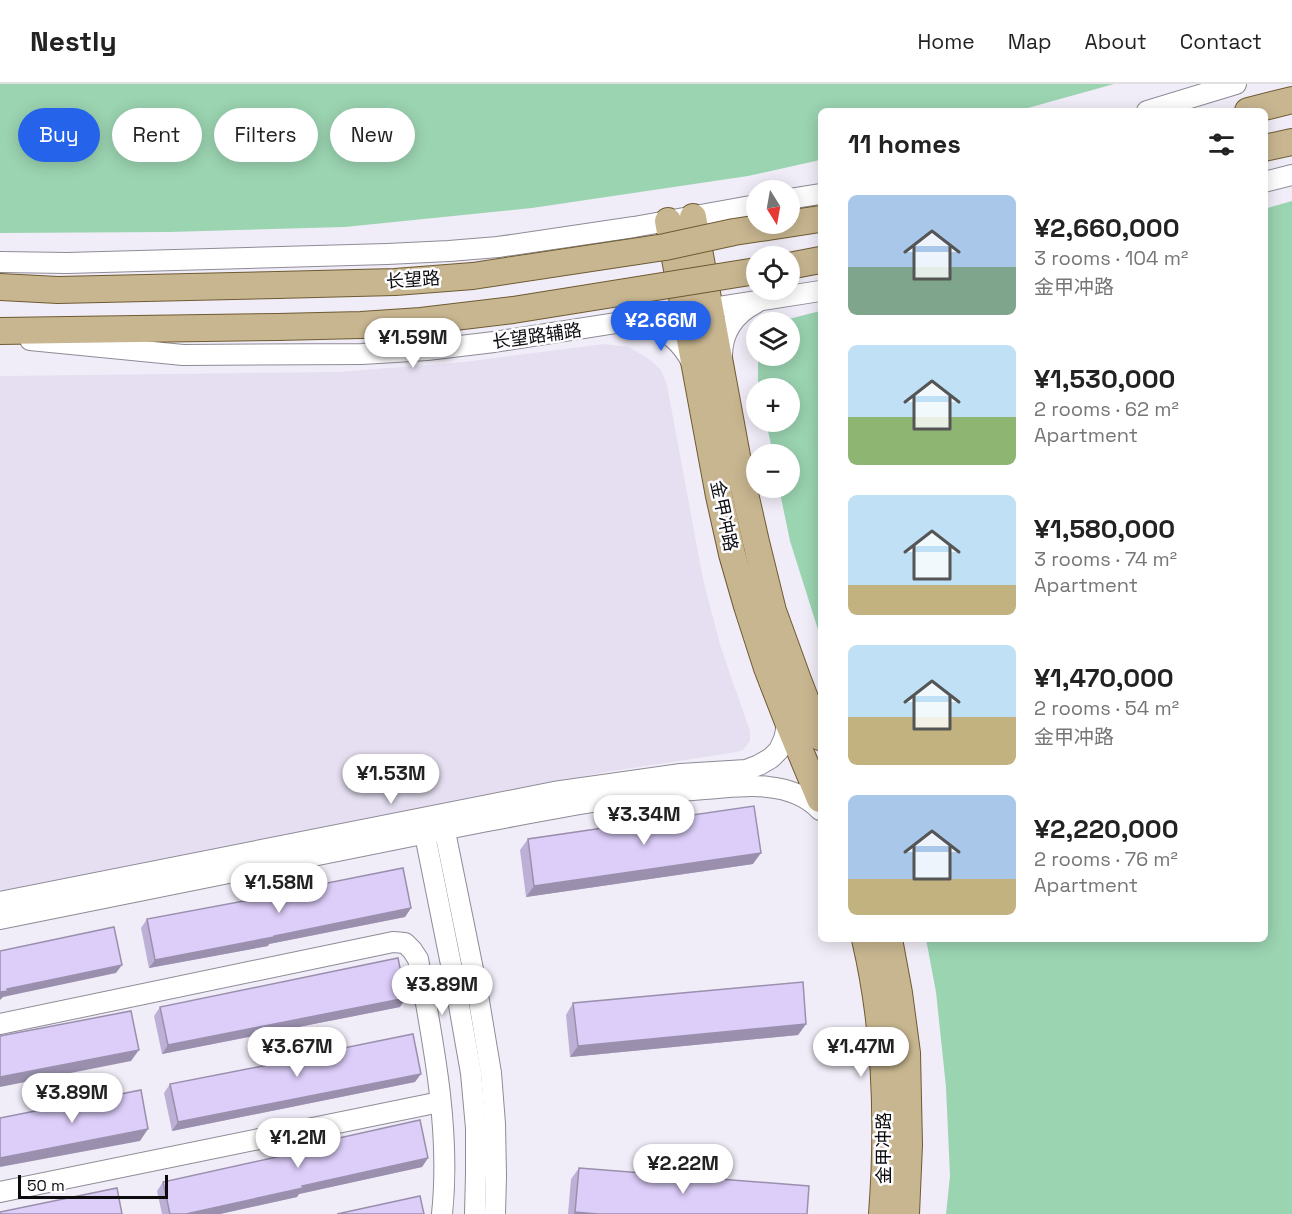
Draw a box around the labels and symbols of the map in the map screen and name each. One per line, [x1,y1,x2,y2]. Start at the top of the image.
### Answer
north arrow [746,180,800,234]
street label: 长望路 [385,266,441,293]
pin: ¥2.66M [612,301,710,352]
pin: ¥1.59M [364,318,462,369]
street label: 长望路辅路 [491,318,583,353]
street label: 金甲冲路 [706,478,743,554]
pin: ¥1.53M [342,754,440,805]
pin: ¥3.34M [595,795,693,846]
pin: ¥1.58M [230,863,328,914]
pin: ¥3.89M [393,965,491,1016]
pin: ¥3.67M [248,1027,346,1078]
pin: ¥1.47M [812,1027,910,1078]
pin: ¥3.89M [23,1073,121,1124]
street label: 金甲冲路 [872,1112,895,1184]
pin: ¥1.2M [256,1118,340,1169]
pin: ¥2.22M [634,1144,732,1195]
scale bar [18,1172,168,1200]

